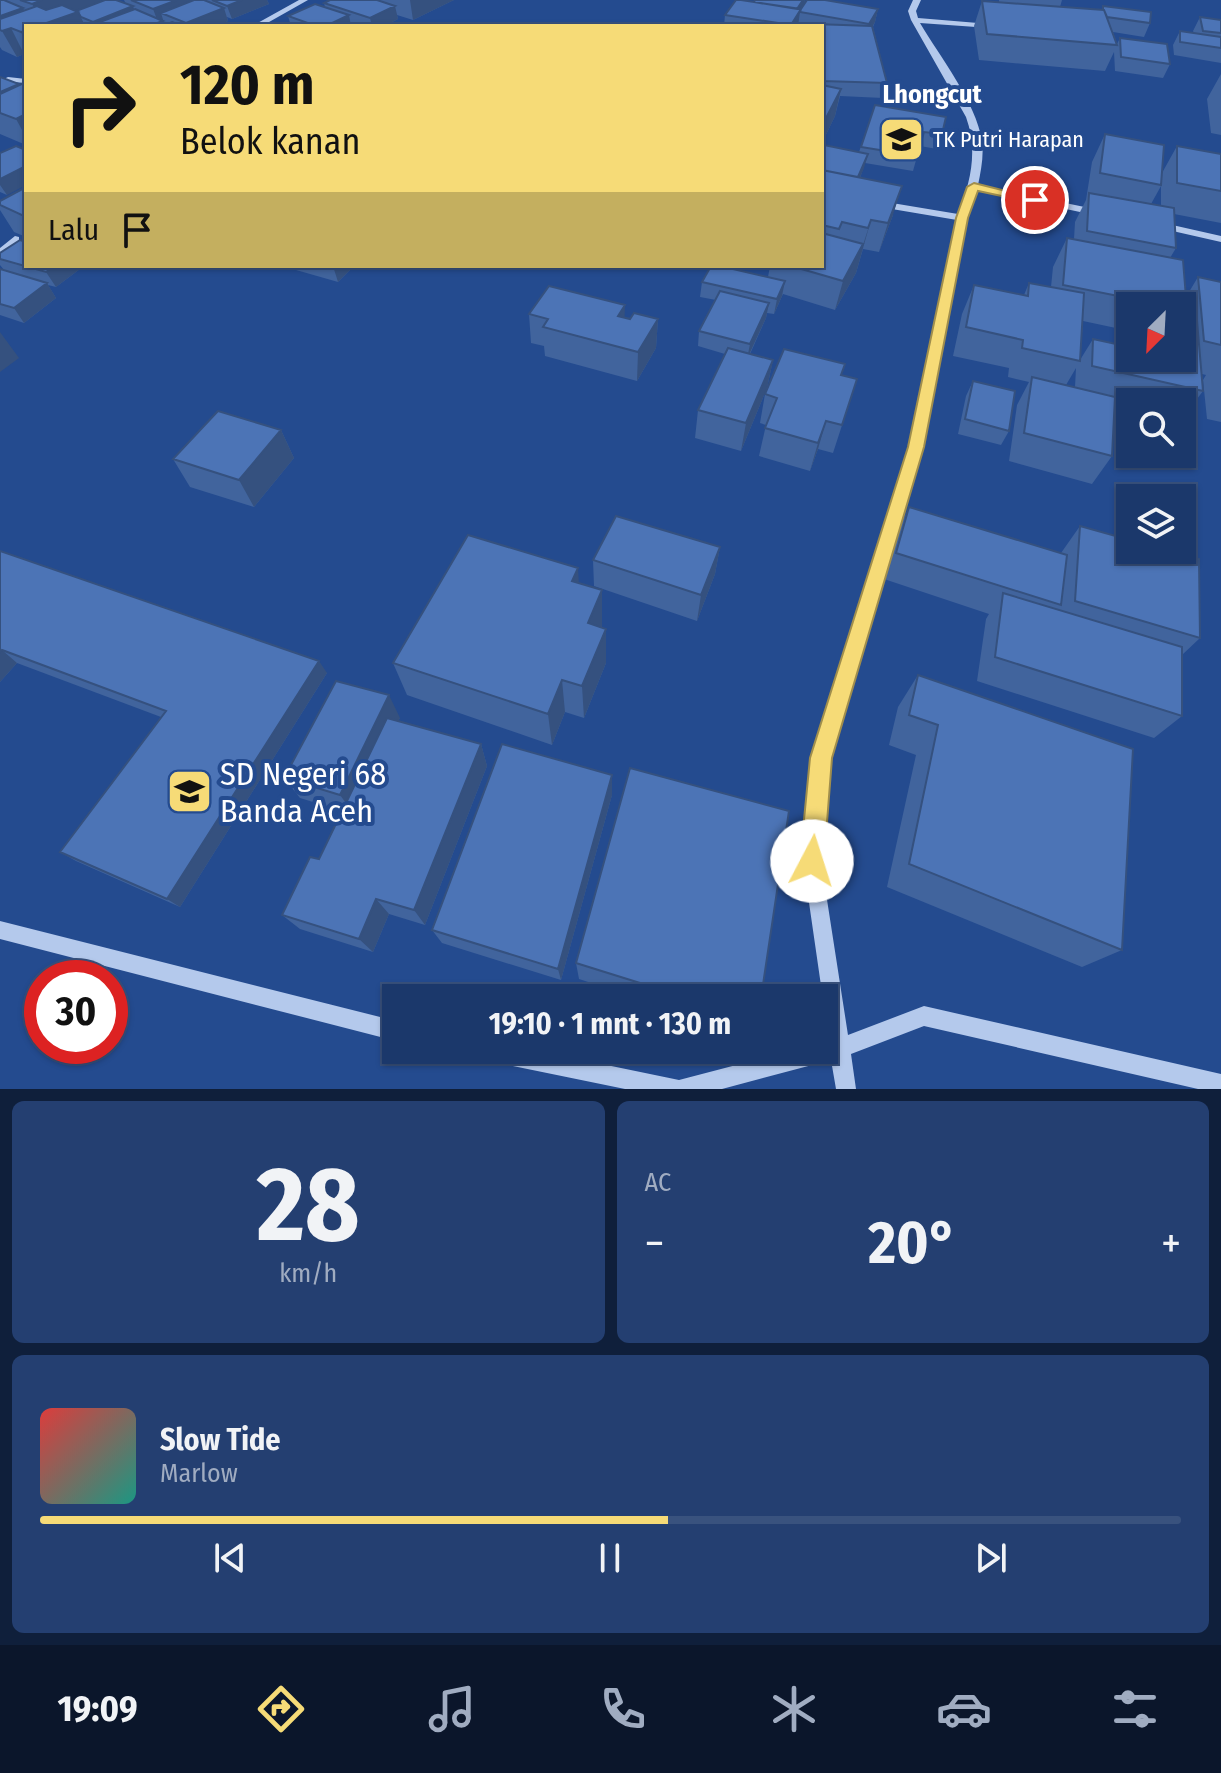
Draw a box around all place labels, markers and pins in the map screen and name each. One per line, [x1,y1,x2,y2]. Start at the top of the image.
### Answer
school or university icon: TK Putri Harapan [878,115,926,163]
place label: TK Putri Harapan [933,126,1084,153]
pin [1001,166,1069,234]
place label: SD Negeri 68 Banda Aceh [220,755,386,830]
school or university icon: SD Negeri 68 Banda Aceh [165,768,213,816]

